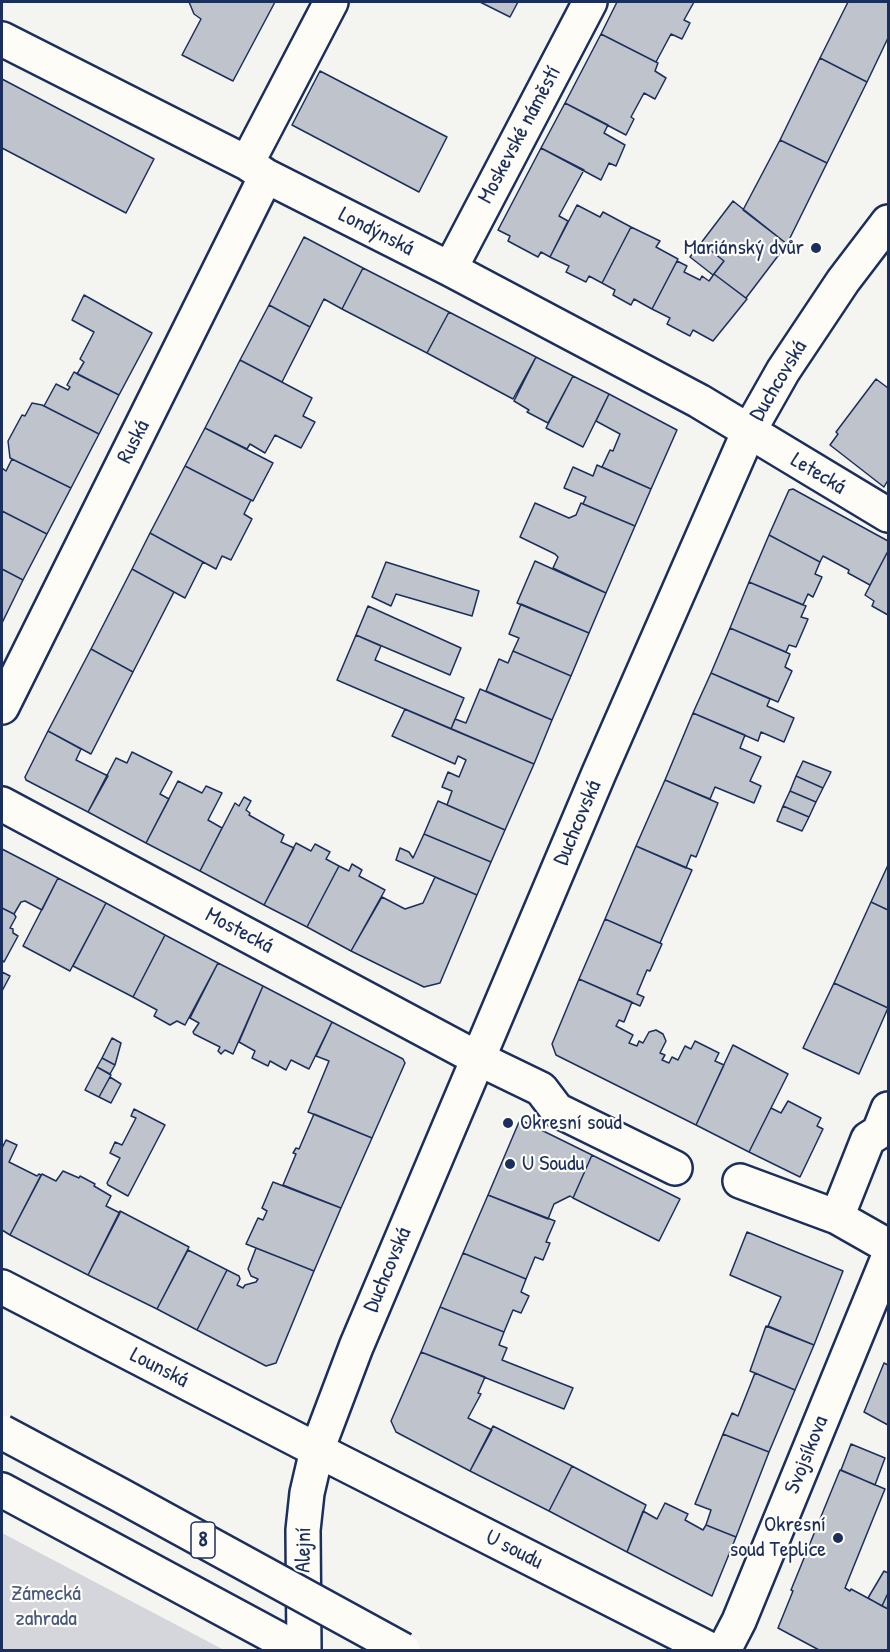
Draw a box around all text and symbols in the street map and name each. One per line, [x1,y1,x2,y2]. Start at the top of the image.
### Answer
street label: Moskevské náměstí [473,62,567,208]
street label: Londýnská [334,202,418,262]
place label: Mariánský dvůr [684,235,804,261]
marker: Mariánský dvůr [809,241,823,255]
street label: Duchcovská [745,336,813,426]
street label: Ruská [112,416,156,468]
street label: Letecká [786,447,850,501]
street label: Duchcovská [548,777,608,869]
street label: Mostecká [201,902,277,960]
place label: Okresní soud [520,1110,622,1136]
marker: Okresní soud [501,1116,515,1130]
place label: U Soudu [522,1151,584,1177]
marker: U Soudu [503,1157,517,1171]
street label: Duchcovská [358,1224,418,1316]
street label: Lounská [125,1342,193,1394]
street label: Svojsíkova [779,1412,835,1498]
place label: Okresní soud Teplice [730,1512,826,1564]
road number: 8 [191,1522,215,1558]
street label: U soudu [481,1524,547,1576]
street label: Alejní [290,1527,318,1573]
marker: Okresní soud Teplice [831,1531,845,1545]
park label: Zámecká zahrada [11,1581,81,1633]

